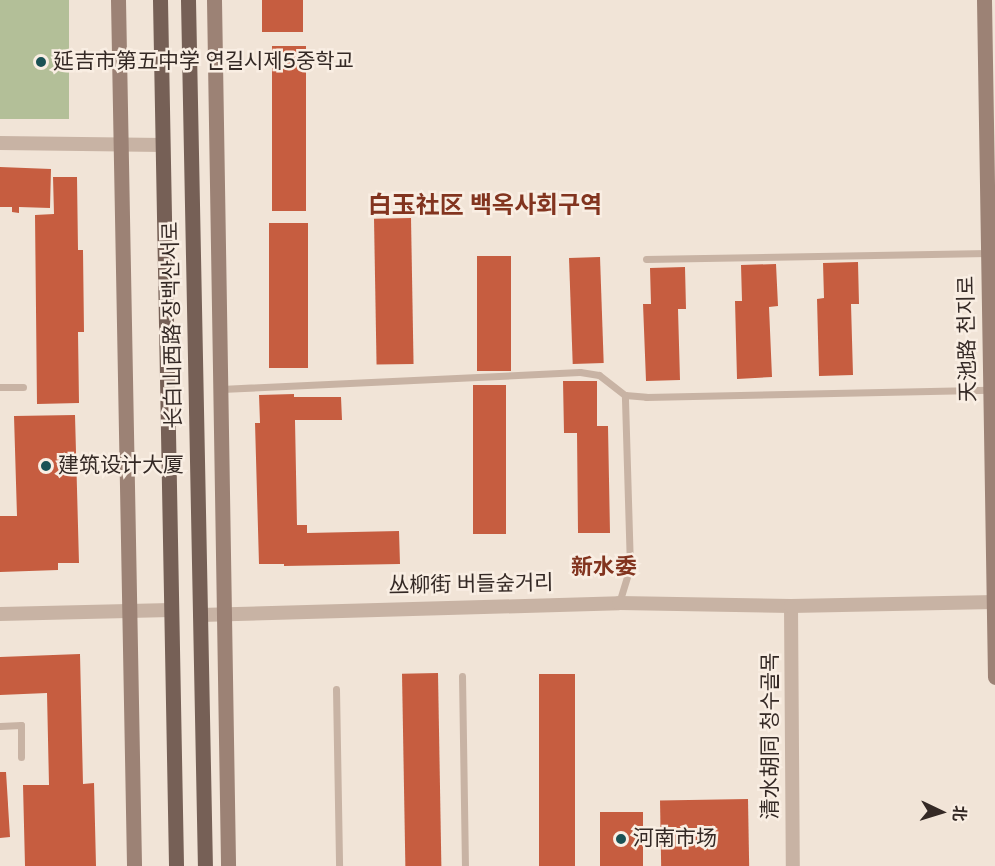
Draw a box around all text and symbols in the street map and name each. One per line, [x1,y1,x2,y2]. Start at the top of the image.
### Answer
place label: 延吉市第五中学 연길시제5중학교 [53,49,354,75]
marker: 延吉市第五中学 연길시제5중학교 [34,55,48,69]
district label: 白玉社区 백옥사회구역 [368,192,602,220]
street label: 长白山西路 장백산서로 [159,221,187,429]
street label: 天池路 천지로 [954,276,982,402]
place label: 建筑设计大厦 [58,453,184,479]
marker: 建筑设计大厦 [39,459,53,473]
district label: 新水委 [571,555,637,581]
street label: 丛柳街 버들숲거리 [388,571,554,599]
street label: 清水胡同 청수골목 [758,653,784,819]
north arrow [911,782,971,842]
text: 北 [948,805,969,822]
place label: 河南市场 [633,826,717,852]
marker: 河南市场 [614,832,628,846]

